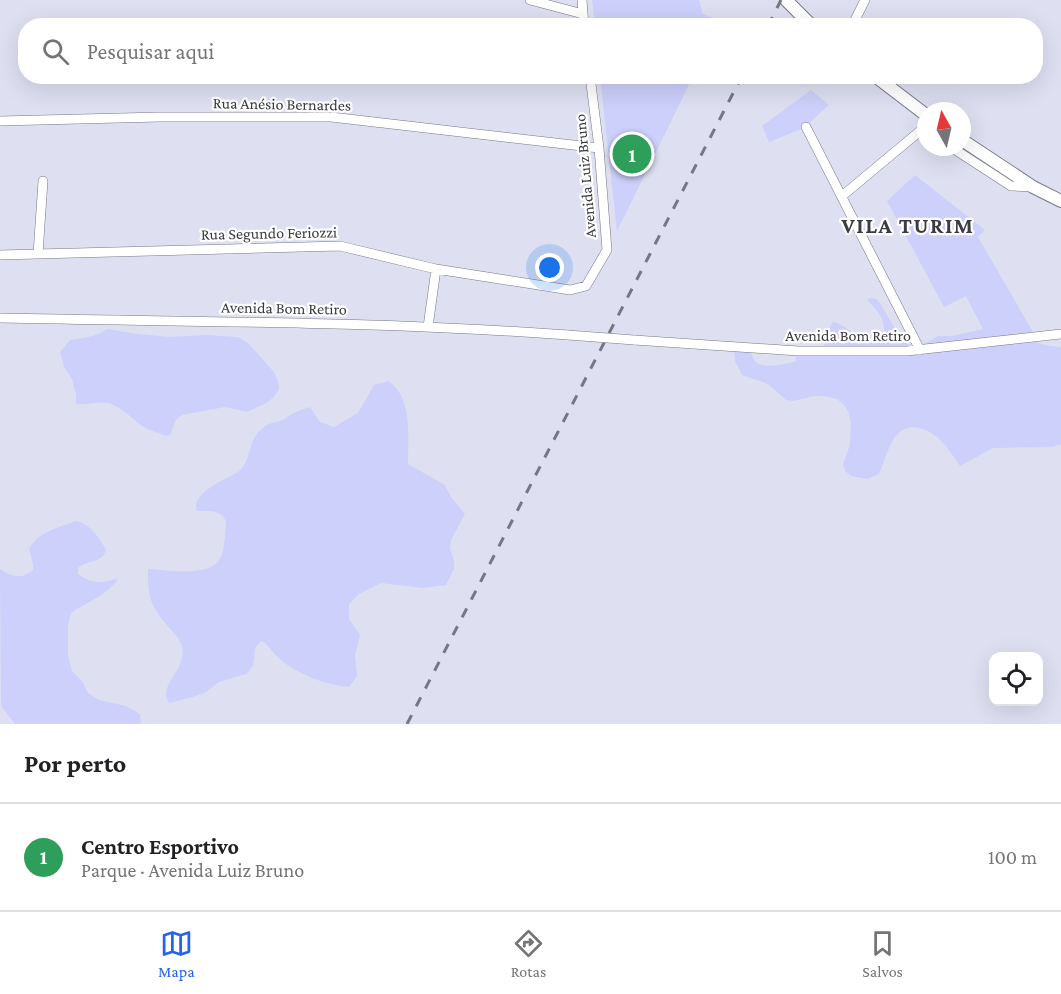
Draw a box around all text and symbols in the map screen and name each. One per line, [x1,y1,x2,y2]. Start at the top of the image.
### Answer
search box [18,18,1043,84]
icon: search [39,35,72,68]
text: Pesquisar aqui [87,39,214,64]
street label: Rua Anésio Bernardes [213,94,351,114]
north arrow [917,102,971,156]
street label: Avenida Luiz Bruno [571,113,599,239]
pin: 1 [612,132,652,176]
district label: VILA TURIM [841,213,974,238]
street label: Rua Segundo Feriozzi [201,223,337,244]
your location [535,253,564,282]
street label: Avenida Bom Retiro [221,298,347,318]
street label: Avenida Bom Retiro [785,327,911,344]
map controls [989,652,1043,706]
button: locate [989,652,1043,706]
text: Por perto [24,749,126,778]
text: Centro Esportivo [81,834,239,859]
text: 1 [40,846,47,868]
text: 100 m [988,846,1037,868]
text: Parque · Avenida Luiz Bruno [81,859,304,881]
tab: Mapa [158,927,195,980]
tab: Rotas [511,927,546,980]
tab: Salvos [862,927,903,980]

